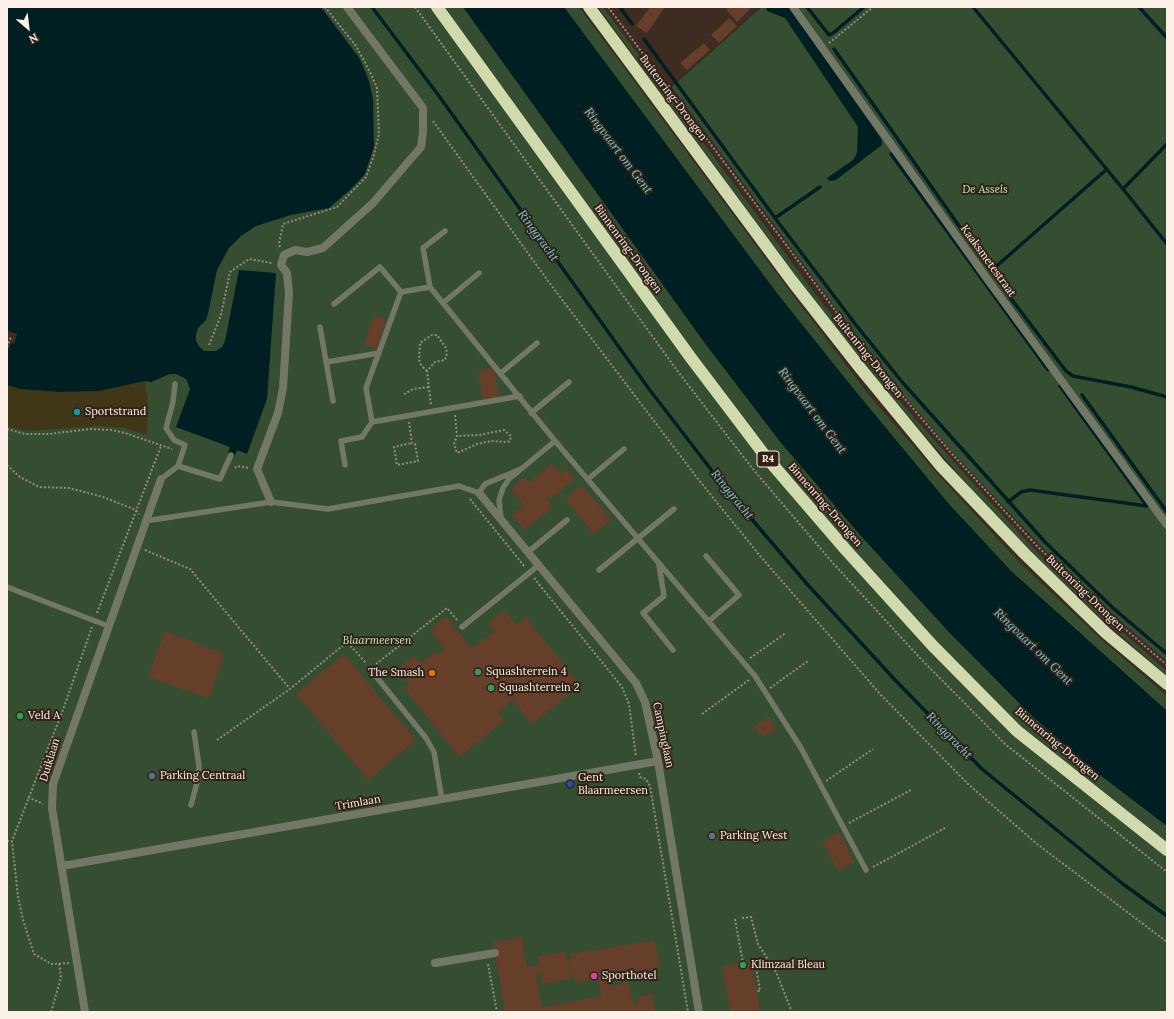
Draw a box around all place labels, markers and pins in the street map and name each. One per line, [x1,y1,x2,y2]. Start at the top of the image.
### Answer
place label: Sportstrand [85,405,146,419]
marker: Sportstrand [72,407,82,417]
place label: Squashterrein 4 [486,665,567,679]
place label: The Smash [368,666,424,680]
marker: Squashterrein 4 [473,667,483,677]
marker: The Smash [427,668,437,678]
place label: Squashterrein 2 [499,681,580,695]
marker: Squashterrein 2 [486,683,496,693]
place label: Veld A [28,709,60,723]
marker: Veld A [15,711,25,721]
place label: Parking Centraal [160,769,245,783]
marker: Parking Centraal [147,771,157,781]
place label: Gent Blaarmeersen [578,771,648,797]
marker: Gent Blaarmeersen [565,779,575,789]
place label: Parking West [720,829,787,843]
marker: Parking West [707,831,717,841]
place label: Klimzaal Bleau [751,958,825,972]
marker: Klimzaal Bleau [738,960,748,970]
place label: Sporthotel [602,969,657,983]
marker: Sporthotel [589,971,599,981]

